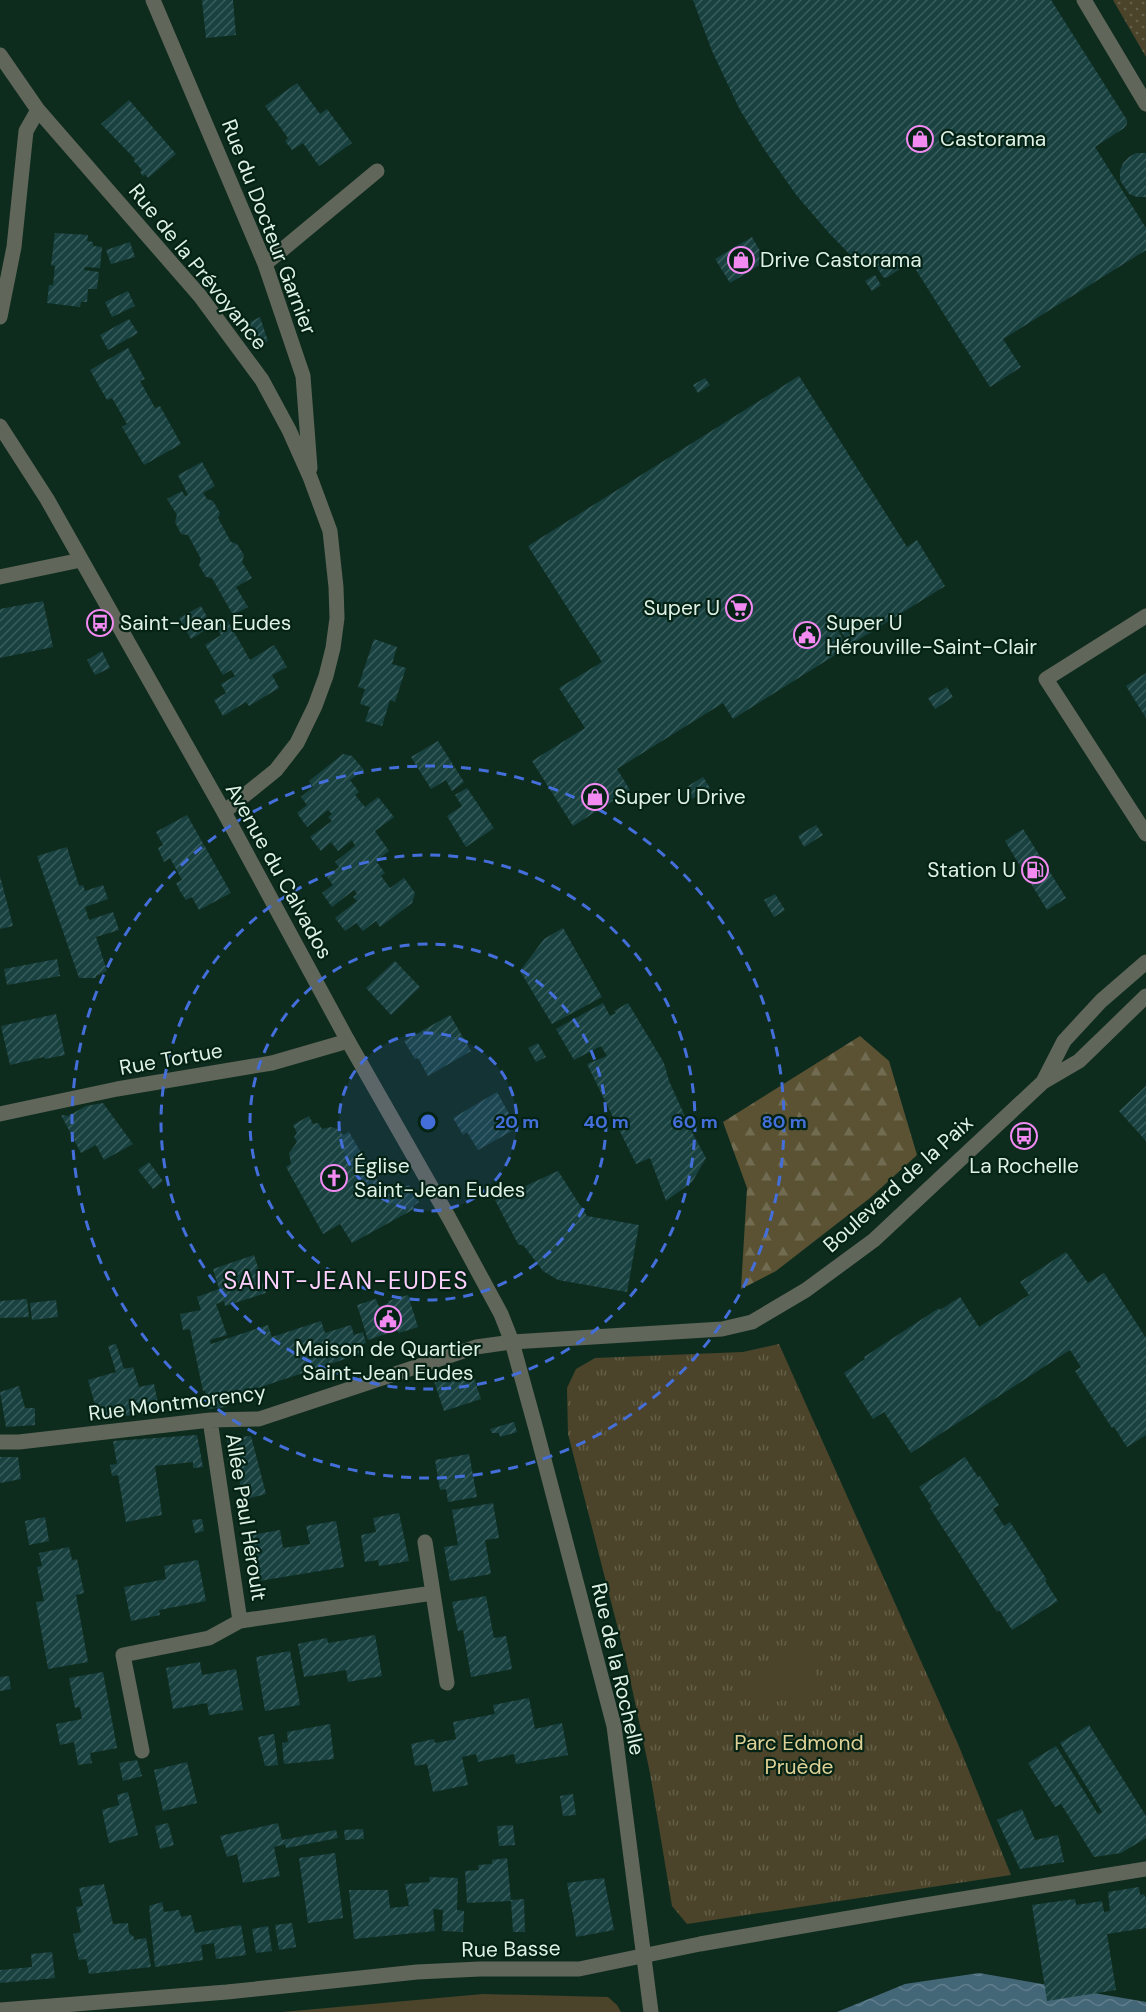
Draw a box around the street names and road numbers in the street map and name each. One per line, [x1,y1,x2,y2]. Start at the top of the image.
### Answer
street label: Rue du Docteur Garnier [215,115,323,339]
street label: Rue de la Prévoyance [122,178,274,356]
street label: Avenue du Calvados [219,778,339,964]
street label: Rue Tortue [117,1036,225,1082]
street label: Boulevard de la Paix [817,1109,979,1259]
street label: Rue Montmorency [87,1378,268,1428]
street label: Allée Paul Héroult [219,1431,273,1603]
street label: Rue de la Rochelle [585,1580,651,1758]
street label: Rue Basse [461,1934,561,1964]

